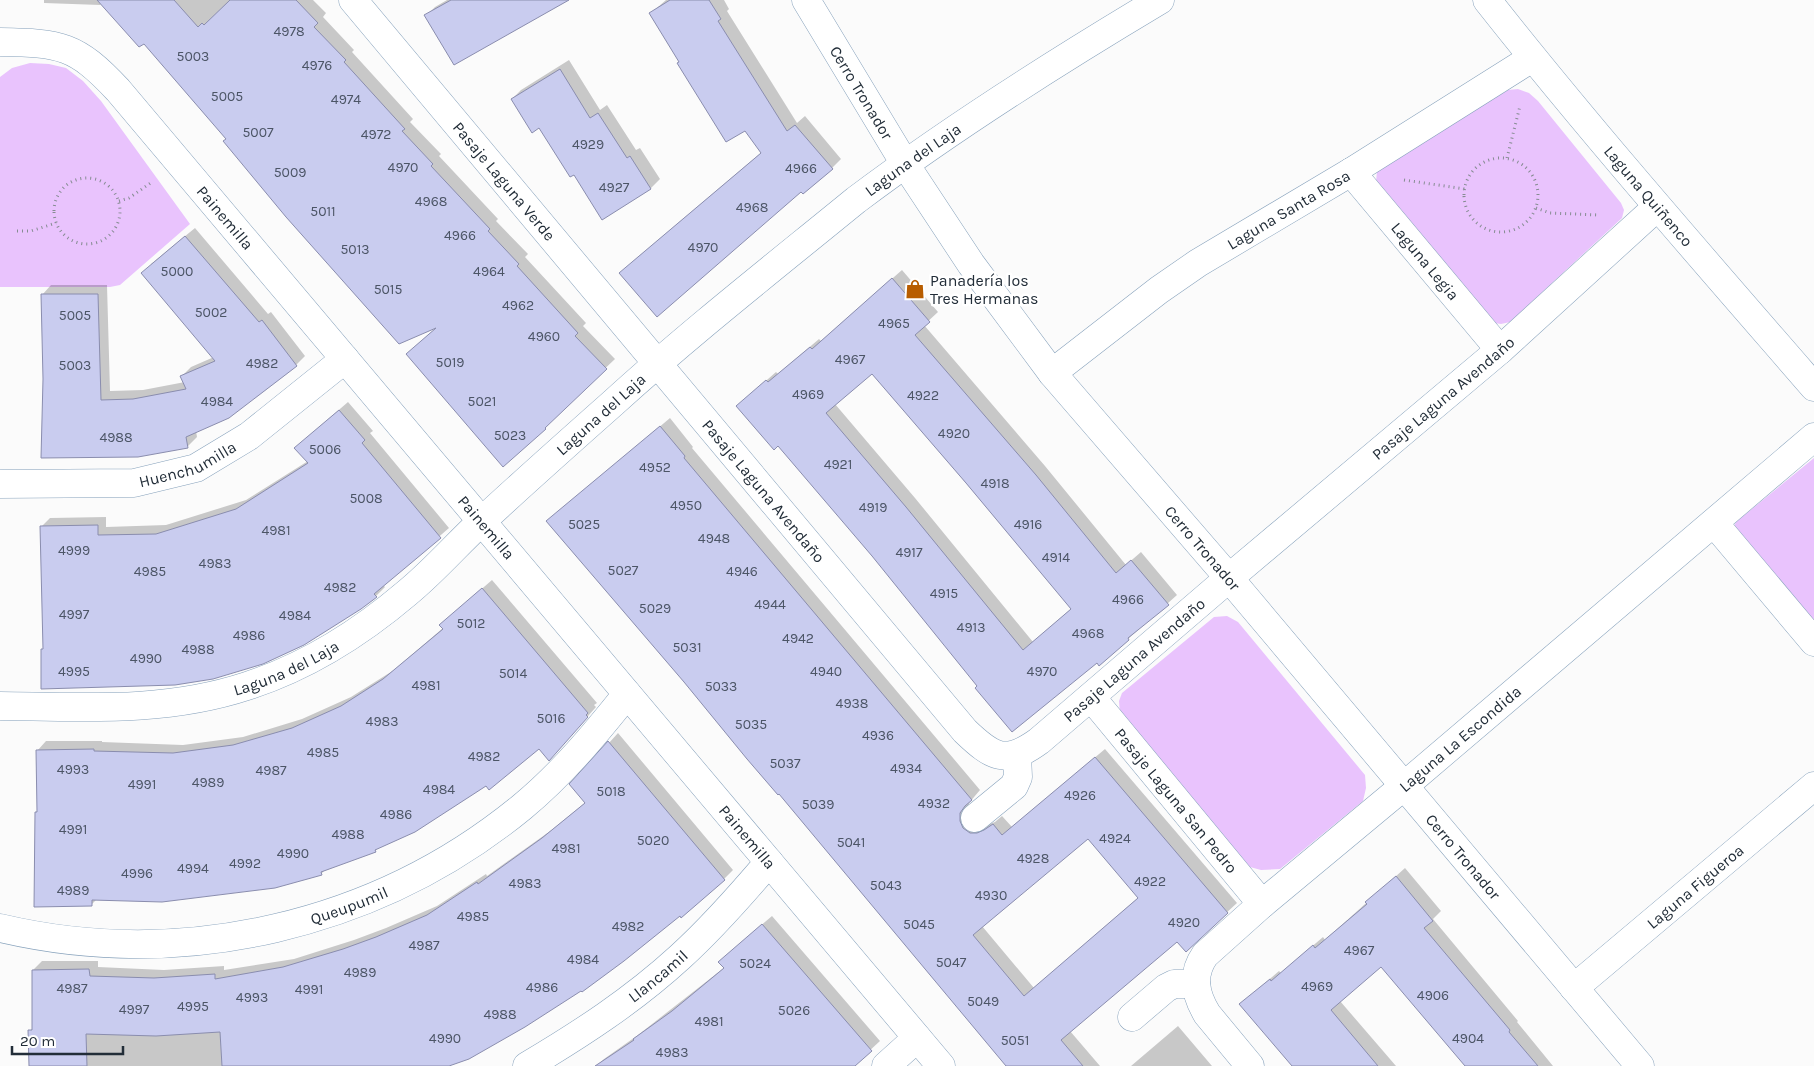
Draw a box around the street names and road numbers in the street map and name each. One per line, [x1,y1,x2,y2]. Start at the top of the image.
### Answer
street label: Cerro Tronador [826,42,897,143]
street label: Pasaje Laguna Verde [449,118,560,244]
street label: Laguna del Laja [861,119,964,200]
street label: Laguna Quiñenco [1600,141,1697,250]
street label: Laguna Santa Rosa [1223,165,1353,253]
street label: Painemilla [193,182,258,253]
street label: Laguna Legia [1387,218,1463,304]
street label: Pasaje Laguna Avendaño [1368,332,1518,463]
street label: Laguna del Laja [552,369,649,459]
street label: Pasaje Laguna Avendaño [699,415,829,566]
street label: Huenchumilla [137,437,239,491]
street label: Painemilla [454,491,519,563]
street label: Cerro Tronador [1161,501,1245,594]
street label: Pasaje Laguna Avendaño [1059,594,1209,726]
street label: Laguna del Laja [231,636,342,699]
street label: Laguna La Escondida [1395,681,1525,796]
street label: Pasaje Laguna San Pedro [1111,724,1242,877]
street label: Painemilla [715,801,780,873]
street label: Cerro Tronador [1422,810,1505,903]
street label: Laguna Figueroa [1643,840,1747,932]
street label: Queupumil [308,882,391,928]
street label: Llancamil [624,945,691,1006]

